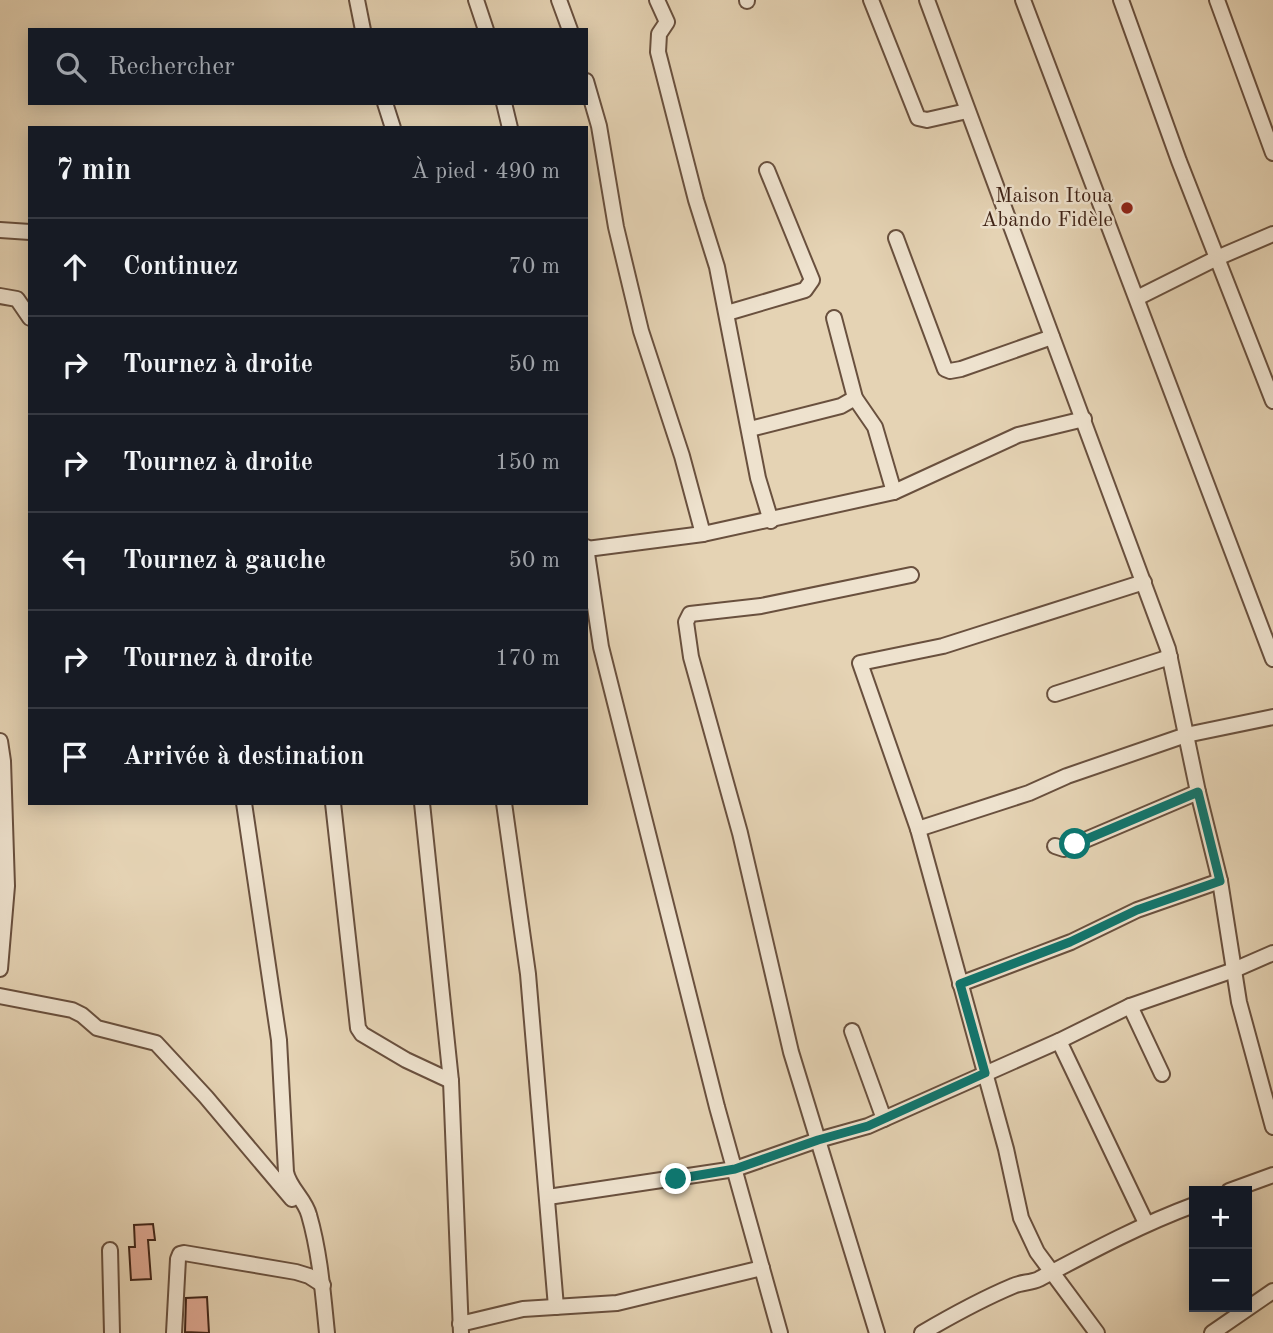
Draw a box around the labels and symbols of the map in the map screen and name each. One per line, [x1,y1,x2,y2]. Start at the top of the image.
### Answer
place label: Maison Itoua Abando Fidèle [981,186,1113,231]
marker: Maison Itoua Abando Fidèle [1119,200,1135,216]
route start [1059,828,1090,859]
route end [660,1163,691,1194]

